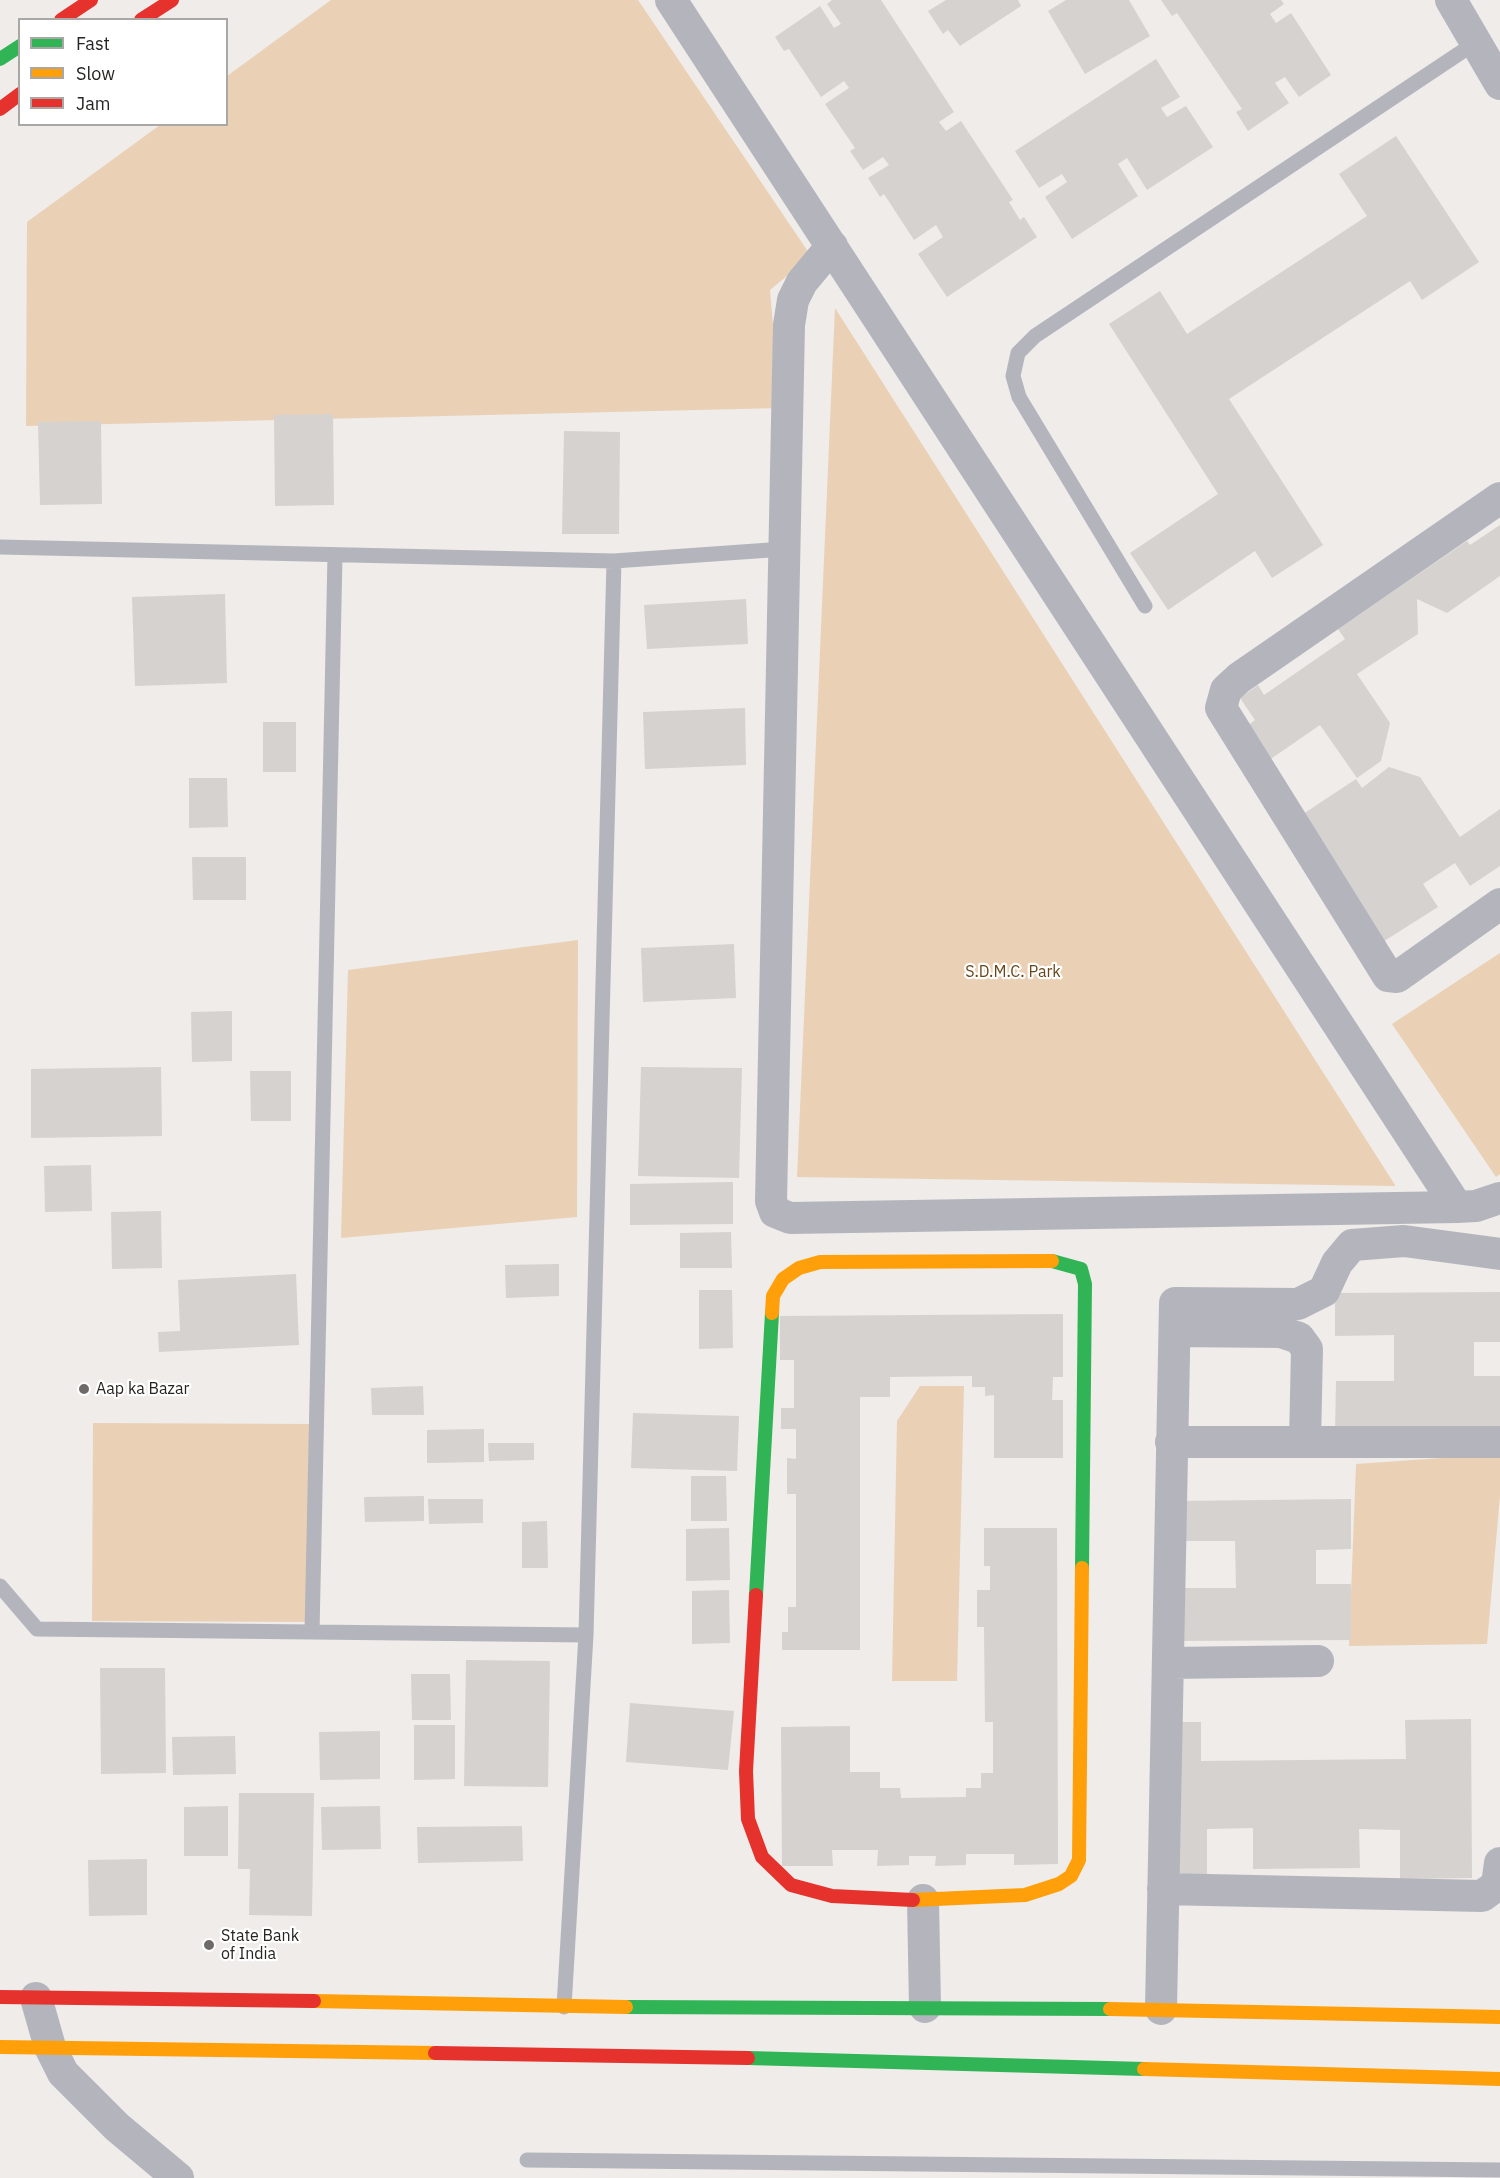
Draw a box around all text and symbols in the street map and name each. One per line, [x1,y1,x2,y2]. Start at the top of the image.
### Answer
legend [18,18,228,126]
text: Fast [76,32,110,55]
text: Slow [76,62,115,85]
text: Jam [76,92,111,115]
park label: S.D.M.C. Park [965,962,1061,982]
place label: Aap ka Bazar [96,1379,189,1399]
marker: Aap ka Bazar [77,1382,91,1396]
place label: State Bank of India [221,1926,299,1964]
marker: State Bank of India [202,1938,216,1952]

